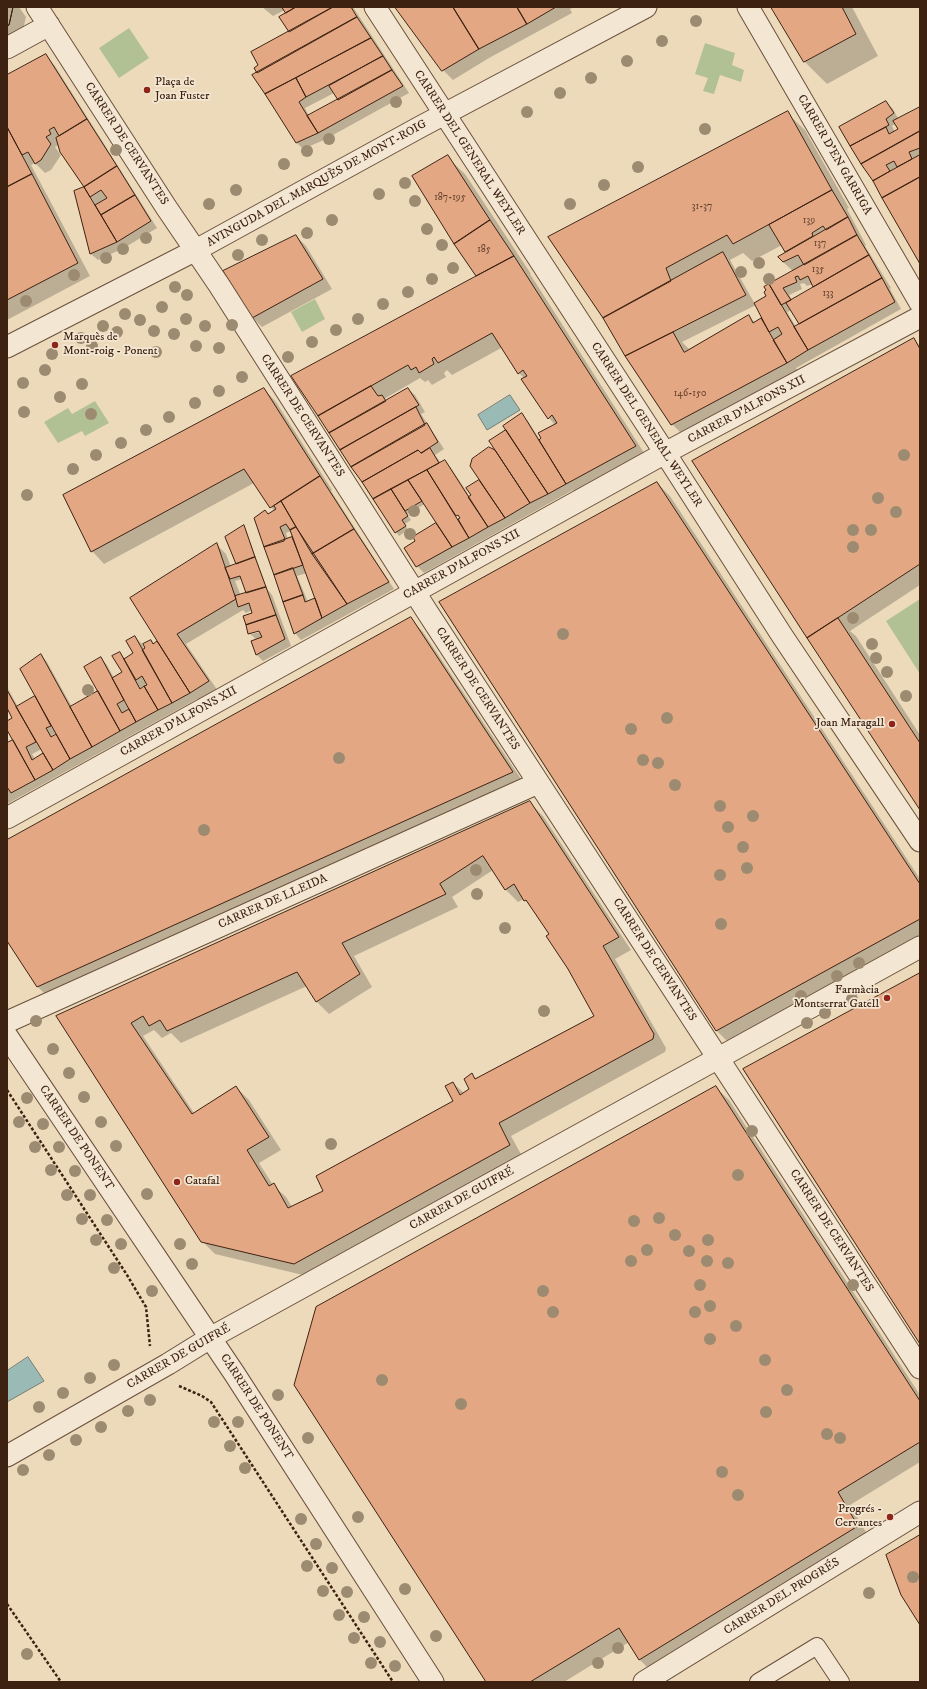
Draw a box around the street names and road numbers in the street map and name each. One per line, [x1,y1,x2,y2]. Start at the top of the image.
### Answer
street label: CARRER DEL GENERAL WEYLER [410,68,528,238]
street label: CARRER DE CERVANTES [81,80,171,208]
street label: CARRER D'EN GARRIGA [794,92,874,218]
street label: AVINGUDA DEL MARQUÈS DE MONT-ROIG [205,117,429,251]
street label: CARRER DEL GENERAL WEYLER [587,340,705,510]
street label: CARRER DE CERVANTES [257,352,347,480]
street label: CARRER D'ALFONS XII [686,373,808,447]
street label: CARRER D'ALFONS XII [401,527,523,603]
street label: CARRER DE CERVANTES [432,625,522,753]
street label: CARRER D'ALFONS XII [118,684,240,760]
street label: CARRER DE LLEIDA [216,871,330,933]
street label: CARRER DE CERVANTES [609,896,699,1024]
street label: CARRER DE PONENT [36,1083,116,1193]
street label: CARRER DE GUIFRÉ [407,1164,517,1234]
street label: CARRER DE CERVANTES [786,1167,876,1295]
street label: CARRER DE GUIFRÉ [125,1322,233,1392]
street label: CARRER DE PONENT [216,1351,296,1463]
street label: CARRER DEL PROGRÉS [722,1555,842,1639]

